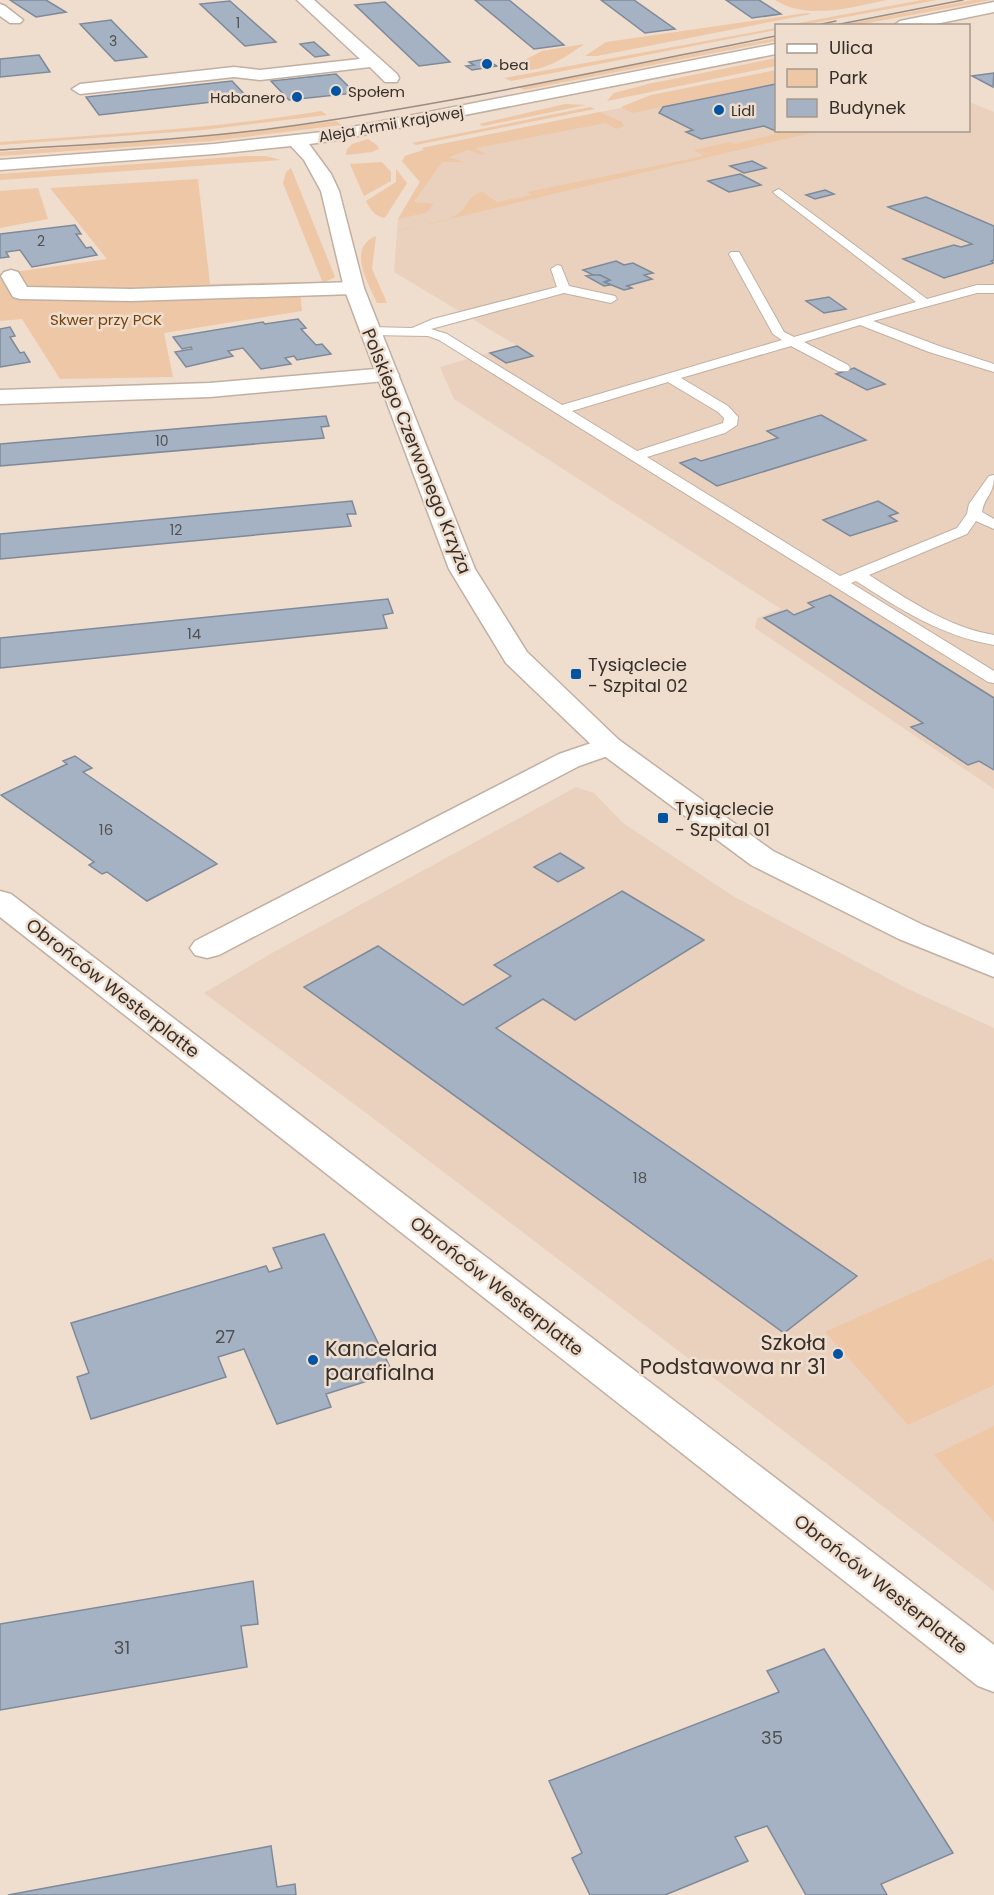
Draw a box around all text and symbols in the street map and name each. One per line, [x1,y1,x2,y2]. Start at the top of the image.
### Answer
house number: 1 [236,13,240,33]
legend [775,24,970,132]
house number: 3 [109,31,117,51]
text: Ulica [829,35,873,60]
place label: bea [499,54,529,75]
marker: bea [480,57,494,71]
text: Park [829,65,868,90]
place label: Społem [348,81,405,102]
marker: Społem [329,84,343,98]
place label: Habanero [210,87,285,108]
marker: Habanero [290,90,304,104]
text: Budynek [829,95,907,120]
place label: Lidl [731,100,755,121]
street label: Aleja Armii Krajowej [317,101,465,147]
marker: Lidl [712,103,726,117]
house number: 2 [37,231,45,251]
park label: Skwer przy PCK [50,309,162,330]
street label: Polskiego Czerwonego Krzyża [356,325,478,577]
house number: 10 [155,431,169,451]
house number: 12 [170,520,182,540]
house number: 14 [187,623,201,644]
place label: Tysiąclecie - Szpital 02 [588,652,688,698]
marker: Tysiąclecie - Szpital 02 [569,667,583,681]
place label: Tysiąclecie - Szpital 01 [675,796,774,842]
marker: Tysiąclecie - Szpital 01 [656,811,670,825]
house number: 16 [99,819,113,840]
street label: Obrońców Westerplatte [21,912,205,1064]
house number: 18 [633,1167,647,1188]
street label: Obrońców Westerplatte [405,1210,589,1362]
house number: 27 [215,1324,235,1349]
place label: Szkoła Podstawowa nr 31 [640,1328,826,1381]
place label: Kancelaria parafialna [325,1334,438,1387]
marker: Szkoła Podstawowa nr 31 [831,1347,845,1361]
marker: Kancelaria parafialna [306,1353,320,1367]
street label: Obrońców Westerplatte [789,1508,973,1660]
house number: 31 [114,1635,130,1660]
house number: 35 [761,1725,783,1750]

